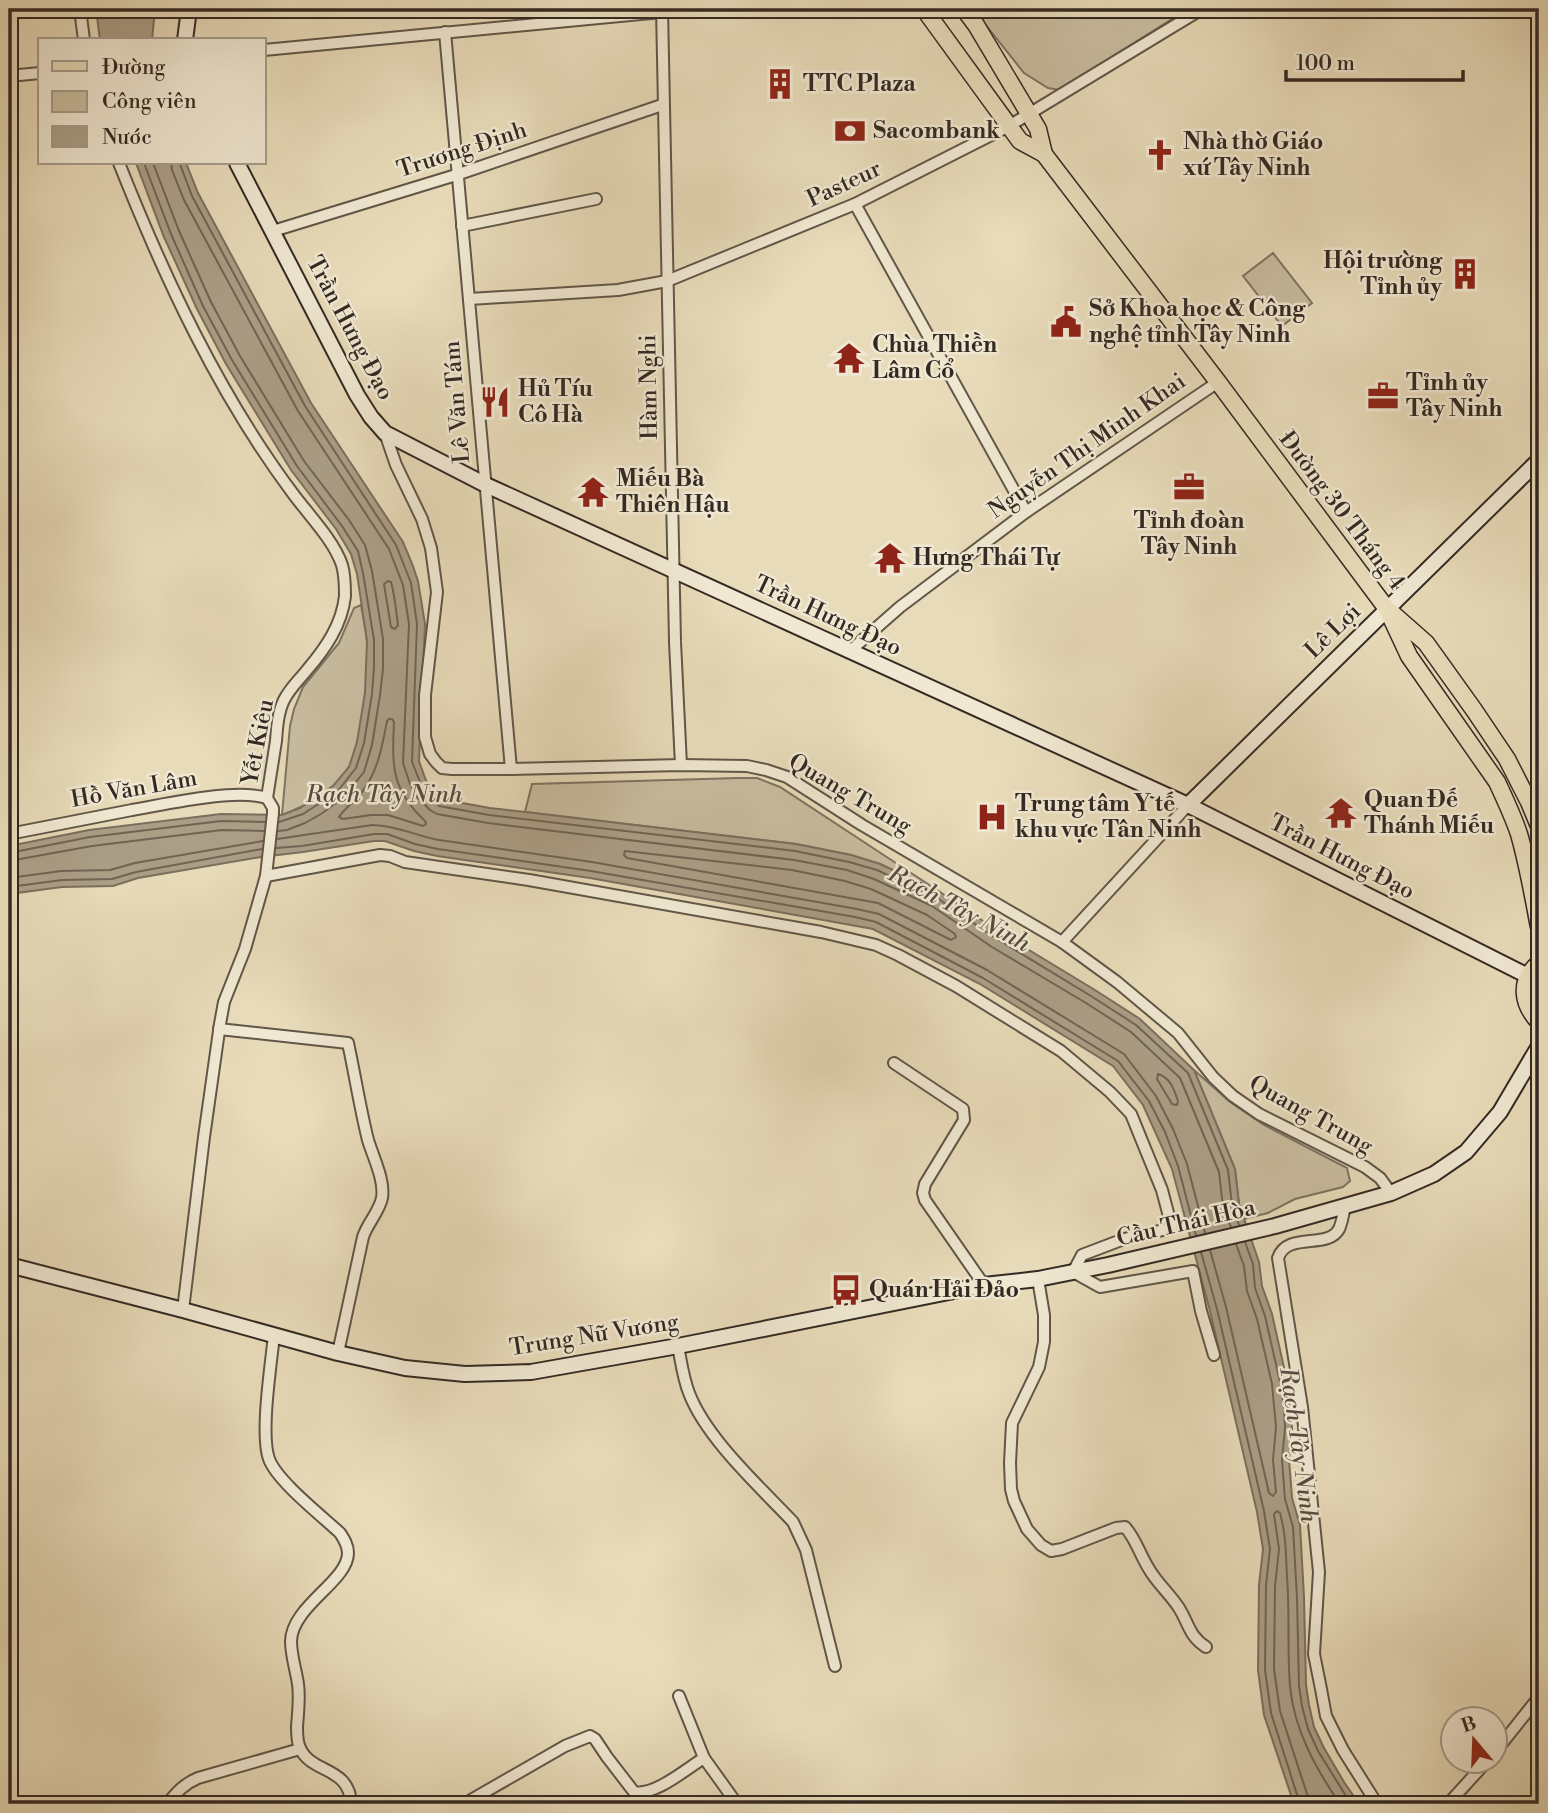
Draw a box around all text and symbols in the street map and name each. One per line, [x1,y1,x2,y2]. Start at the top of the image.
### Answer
legend [38,38,266,164]
scale bar [1286,38,1462,82]
text: 100 m [1296,51,1355,77]
text: Đường [102,55,166,81]
building icon: TTC Plaza [763,67,797,101]
place label: TTC Plaza [803,70,916,98]
text: Công viên [102,89,197,115]
bank icon: Sacombank [833,114,867,148]
street label: Trương Định [393,116,531,184]
place label: Sacombank [873,117,1001,145]
text: Nước [102,125,152,151]
place label: Nhà thờ Giáo xứ Tây Ninh [1183,128,1323,182]
church icon: Nhà thờ Giáo xứ Tây Ninh [1143,138,1177,172]
street label: Pasteur [802,155,886,213]
place label: Hội trường Tỉnh ủy [1323,247,1443,301]
street label: Trần Hưng Đạo [300,251,400,405]
building icon: Hội trường Tỉnh ủy [1448,257,1482,291]
place label: Sở Khoa học & Công nghệ tỉnh Tây Ninh [1089,295,1306,349]
public building icon: Sở Khoa học & Công nghệ tỉnh Tây Ninh [1049,305,1083,339]
place label: Chùa Thiền Lâm Cổ [872,331,997,385]
street label: Hàm Nghi [634,334,664,440]
street label: Lê Văn Tám [438,340,476,464]
temple icon: Chùa Thiền Lâm Cổ [832,341,866,375]
street label: Nguyễn Thị Minh Khai [983,367,1191,525]
place label: Tỉnh ủy Tây Ninh [1406,369,1503,423]
place label: Hủ Tíu Cô Hà [518,375,593,429]
office icon: Tỉnh ủy Tây Ninh [1366,379,1400,413]
restaurant icon: Hủ Tíu Cô Hà [478,385,512,419]
street label: Đường 30 Tháng 4 [1273,426,1411,596]
place label: Miếu Bà Thiên Hậu [616,465,730,519]
office icon: Tỉnh đoàn Tây Ninh [1172,470,1206,504]
temple icon: Miếu Bà Thiên Hậu [576,475,610,509]
place label: Tỉnh đoàn Tây Ninh [1134,507,1244,561]
temple icon: Hưng Thái Tự [873,541,907,575]
place label: Hưng Thái Tự [913,544,1060,572]
street label: Trần Hưng Đạo [750,570,906,662]
street label: Lê Lợi [1299,598,1367,664]
street label: Yết Kiêu [236,697,280,788]
street label: Quang Trung [783,747,917,841]
street label: Hồ Văn Lâm [69,764,199,814]
water label: Rạch Tây Ninh [305,780,463,810]
place label: Quan Đế Thánh Miếu [1364,786,1494,840]
place label: Trung tâm Y tế khu vực Tân Ninh [1015,790,1201,844]
temple icon: Quan Đế Thánh Miếu [1324,796,1358,830]
hospital icon: Trung tâm Y tế khu vực Tân Ninh [975,800,1009,834]
street label: Trần Hưng Đạo [1265,808,1419,906]
water label: Rạch Tây Ninh [882,859,1036,959]
street label: Quang Trung [1244,1069,1378,1161]
street label: Cầu Thái Hòa [1114,1193,1259,1253]
bus stop icon: Quán Hải Đảo [829,1273,863,1307]
place label: Quán Hải Đảo [869,1276,1019,1304]
street label: Trưng Nữ Vương [507,1308,681,1362]
water label: Rạch Tây Ninh [1272,1364,1324,1525]
north arrow [1440,1704,1510,1774]
text: B [1458,1711,1479,1739]

